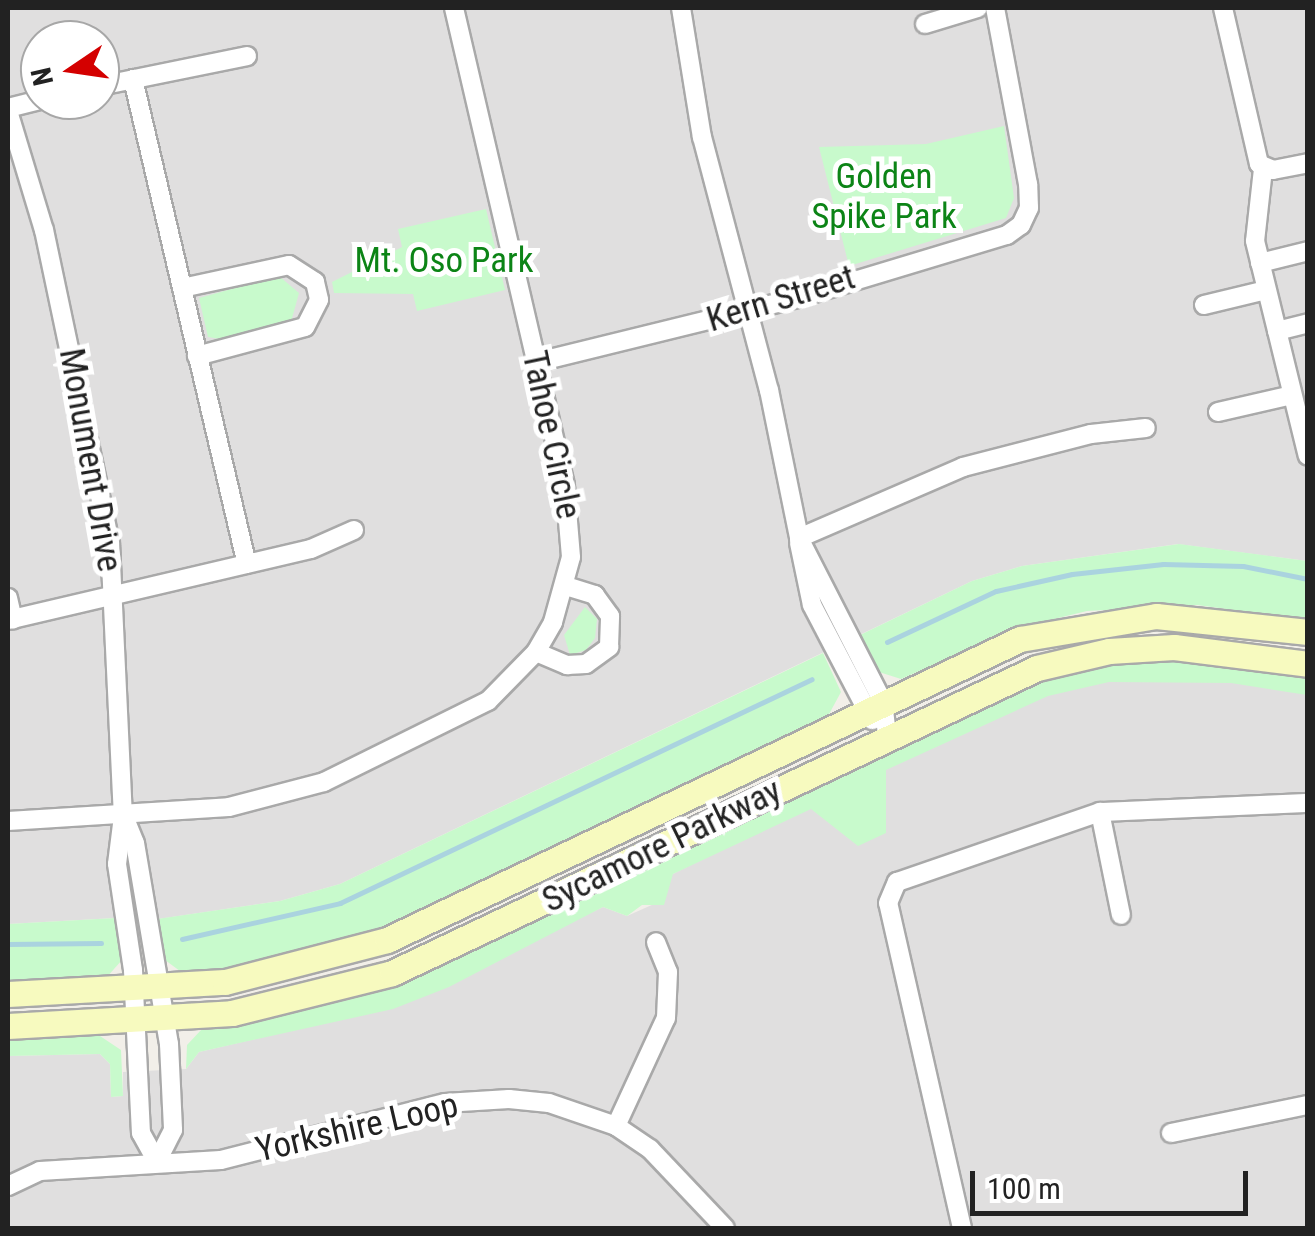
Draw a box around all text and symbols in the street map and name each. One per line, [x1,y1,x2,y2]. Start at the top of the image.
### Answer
north arrow [20,20,120,120]
text: N [24,64,60,88]
park label: Golden Spike Park [811,156,957,238]
park label: Mt. Oso Park [354,240,534,282]
street label: Kern Street [702,257,860,341]
street label: Monument Drive [50,345,130,575]
street label: Tahoe Circle [513,347,589,523]
street label: Sycamore Parkway [536,770,788,922]
street label: Yorkshire Loop [252,1084,462,1172]
scale bar [975,1151,1252,1213]
text: 100 m [987,1171,1061,1206]

